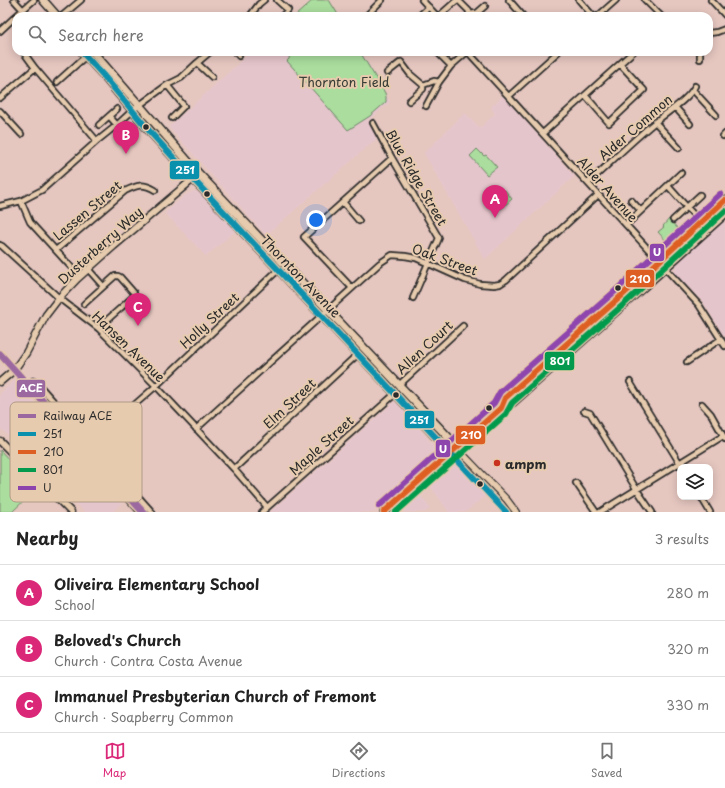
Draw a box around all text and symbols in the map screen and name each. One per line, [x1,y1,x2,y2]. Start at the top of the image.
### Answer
search box [12,12,713,56]
icon: search [26,23,48,45]
text: Search here [58,23,144,46]
park label: Thornton Field [298,72,390,91]
street label: Alder Common [594,90,676,164]
pin: B [113,121,139,154]
unlabelled marker [141,122,151,132]
street label: Blue Ridge Street [382,125,452,229]
street label: Alder Avenue [573,152,643,226]
line badge: 251 [169,160,200,180]
text: 251 [175,161,195,178]
street label: Lassen Street [49,176,125,244]
pin: A [482,185,508,218]
unlabelled marker [202,189,212,199]
street label: Dusterberry Way [54,202,146,288]
your location [306,210,326,230]
street label: Thornton Avenue [257,231,345,321]
street label: Oak Street [410,238,480,280]
line badge: U [649,243,665,262]
text: U [653,243,661,260]
line badge: 210 [625,269,655,288]
text: 210 [629,270,651,287]
unlabelled marker [613,283,623,293]
street label: Holly Street [175,288,243,352]
pin: C [125,293,151,326]
street label: Hansen Avenue [88,306,170,386]
street label: Allen Court [391,316,457,378]
line badge: 801 [544,351,575,371]
text: 801 [550,352,570,369]
street label: Elm Street [258,374,320,432]
line badge: ACE [16,379,46,398]
text: ACE [19,379,43,396]
unlabelled marker [391,390,401,400]
legend [10,402,142,502]
unlabelled marker [484,403,494,413]
text: Railway ACE [43,407,112,424]
line badge: 251 [404,410,435,429]
street label: Maple Street [285,411,357,479]
text: 251 [409,411,429,428]
text: 251 [43,425,62,442]
line badge: 210 [455,425,486,445]
text: 210 [460,426,482,443]
line badge: U [435,439,451,458]
text: U [439,440,447,457]
text: 210 [43,443,64,460]
place label: ampm [505,454,547,473]
marker: ampm [492,458,502,468]
text: 801 [43,461,63,478]
map controls [677,464,713,500]
button: layers [677,464,713,500]
text: U [43,479,52,496]
unlabelled marker [475,479,485,489]
text: Nearby [16,525,78,551]
text: 3 results [655,529,709,548]
text: Oliveira Elementary School [54,572,259,595]
text: A [24,583,34,602]
text: 280 m [667,583,709,602]
text: School [54,595,95,614]
text: Beloved's Church [54,628,181,651]
text: B [25,639,33,658]
text: 320 m [667,639,709,658]
text: Church · Contra Costa Avenue [54,651,243,670]
text: Immanuel Presbyterian Church of Fremont [54,684,377,707]
text: C [24,695,34,714]
text: 330 m [666,695,709,714]
text: Church · Soapberry Common [54,707,234,726]
tab: Map [103,740,126,781]
tab: Directions [332,740,385,781]
tab: Saved [591,740,622,781]

